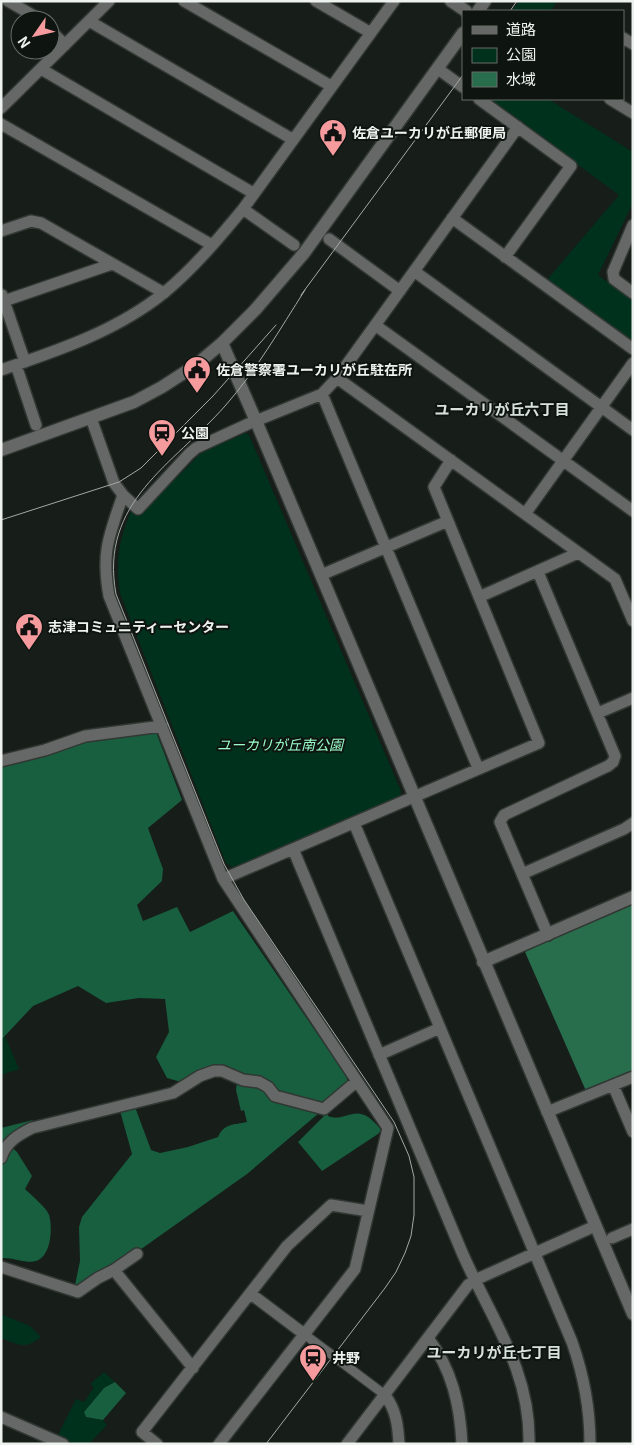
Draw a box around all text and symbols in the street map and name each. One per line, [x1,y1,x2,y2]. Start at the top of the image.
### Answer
north arrow [10,10,60,60]
legend [462,10,624,100]
text: 道路 [506,18,536,39]
text: N [12,33,35,53]
text: 公園 [506,43,536,64]
text: 水域 [506,68,536,89]
public building icon: 佐倉ユーカリが丘郵便局 [318,118,348,157]
place label: 佐倉ユーカリが丘郵便局 [352,122,506,142]
public building icon: 佐倉警察署ユーカリが丘駐在所 [182,355,212,394]
place label: 佐倉警察署ユーカリが丘駐在所 [216,359,412,379]
district label: ユーカリが丘六丁目 [434,398,570,419]
station icon: 公園 [147,418,177,457]
place label: 公園 [181,422,209,442]
public building icon: 志津コミュニティーセンター [14,612,44,651]
place label: 志津コミュニティーセンター [48,616,229,636]
park label: ユーカリが丘南公園 [217,734,345,754]
district label: ユーカリが丘七丁目 [426,1341,562,1362]
station icon: 井野 [298,1343,328,1382]
place label: 井野 [332,1347,360,1367]

